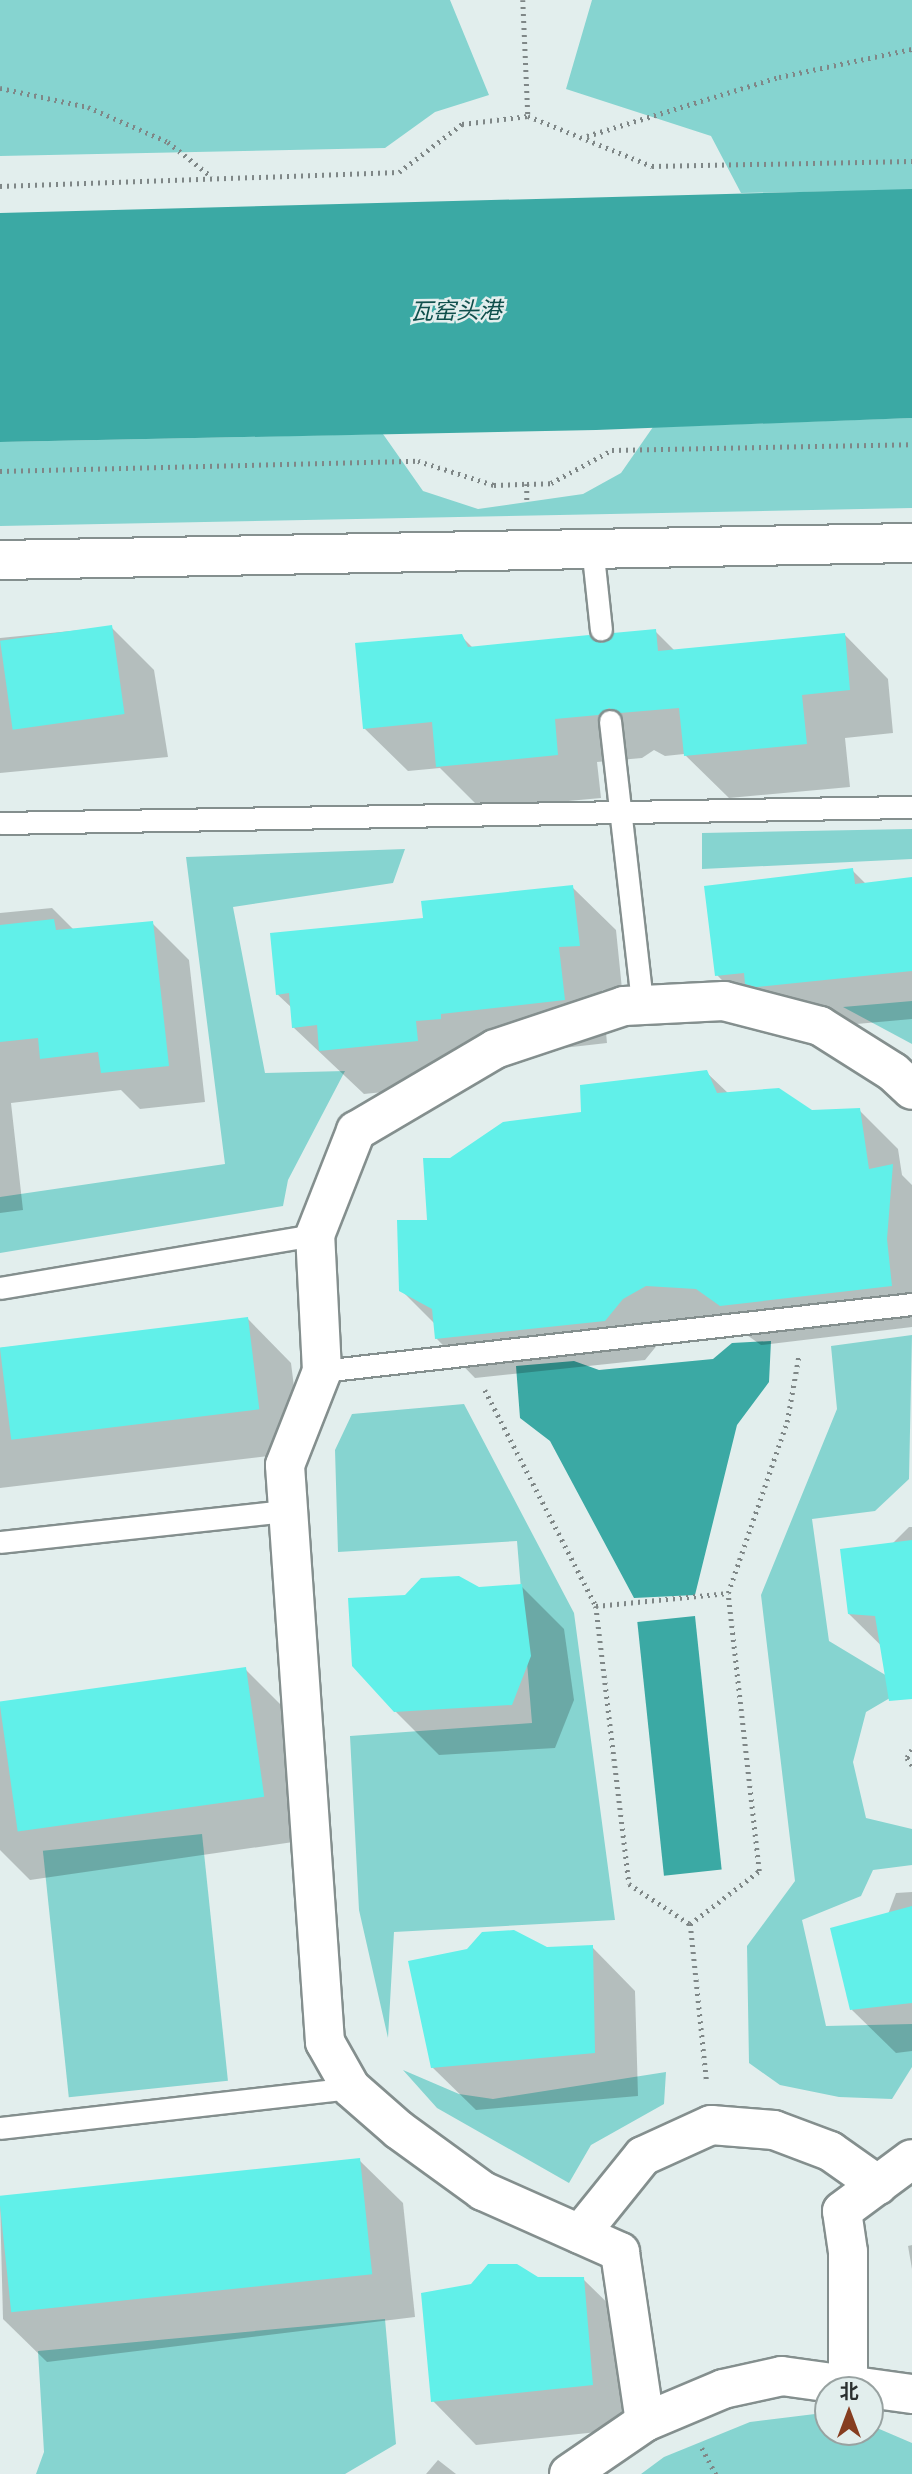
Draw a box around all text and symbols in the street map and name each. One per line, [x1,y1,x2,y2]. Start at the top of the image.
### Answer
water label: 瓦窑头港 [410,297,502,327]
north arrow [814,2376,884,2446]
text: 北 [839,2380,859,2403]

